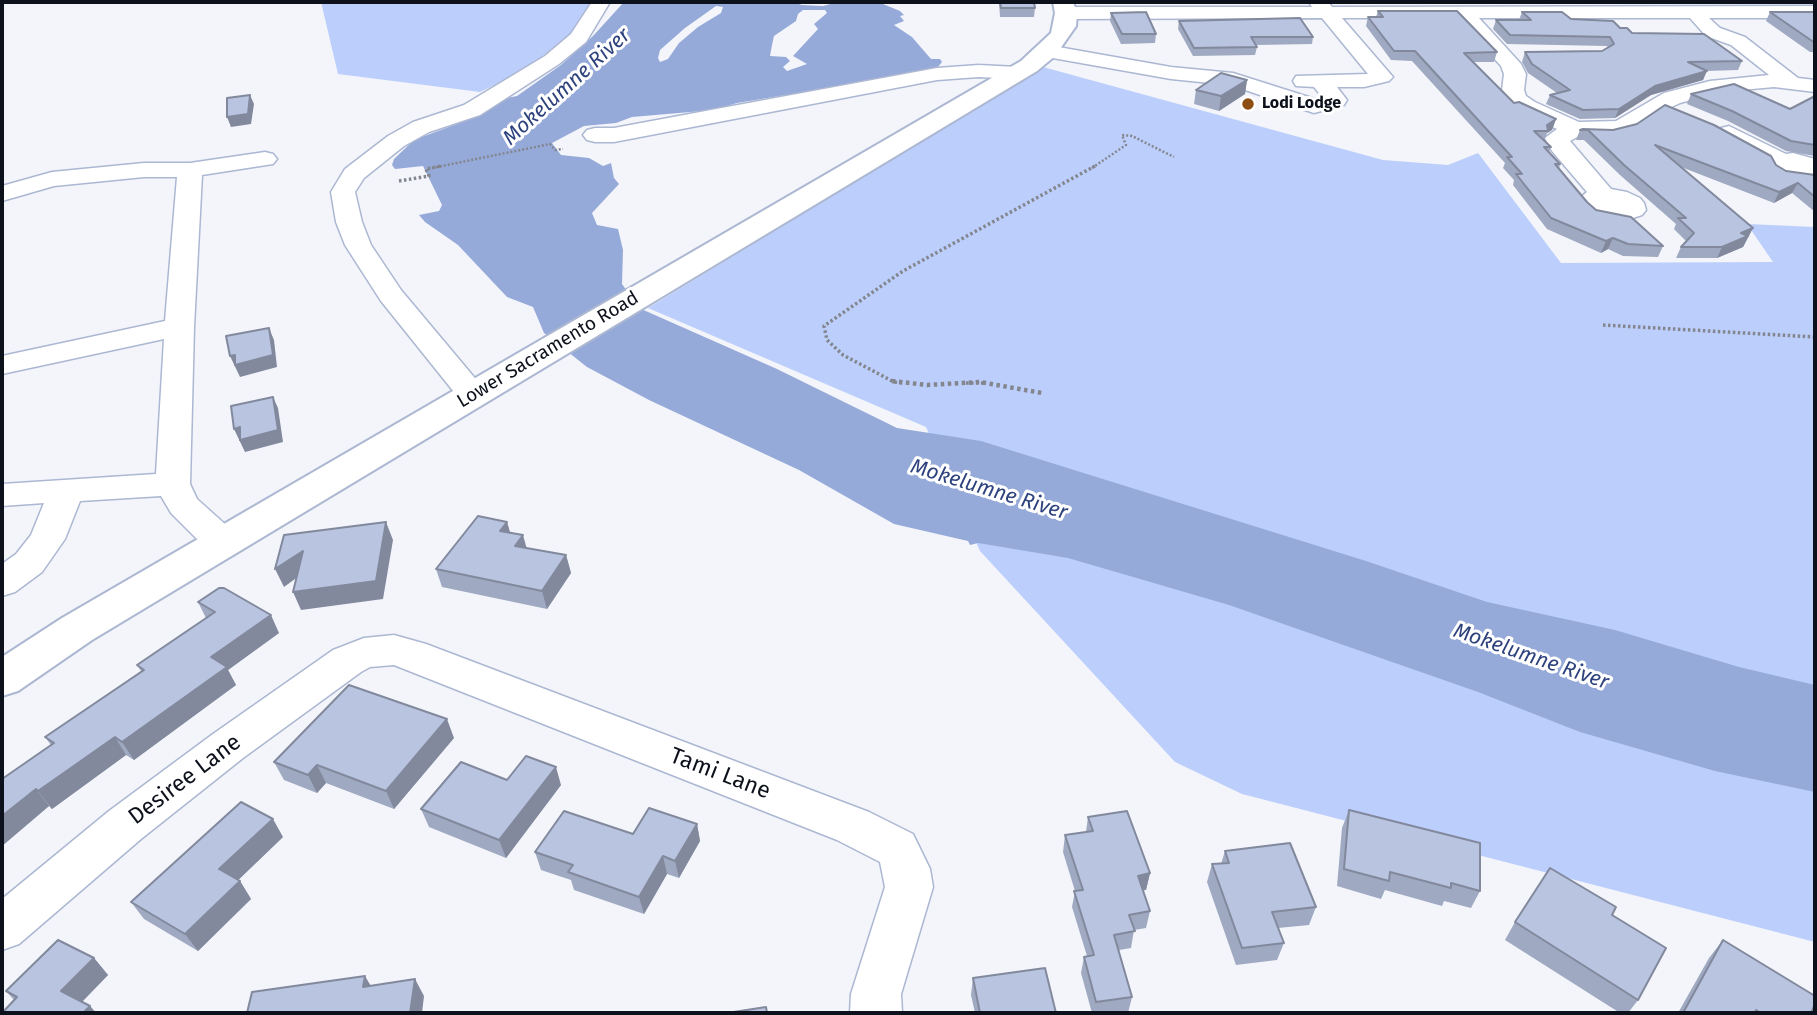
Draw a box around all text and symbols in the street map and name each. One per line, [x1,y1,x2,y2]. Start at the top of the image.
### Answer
water label: Mokelumne River [498,23,636,151]
place label: Lodi Lodge [1262,94,1341,114]
marker: Lodi Lodge [1240,96,1256,112]
street label: Lower Sacramento Road [453,287,643,413]
water label: Mokelumne River [908,454,1070,526]
water label: Mokelumne River [1450,619,1612,695]
street label: Desiree Lane [123,729,247,831]
street label: Tami Lane [666,742,774,806]

